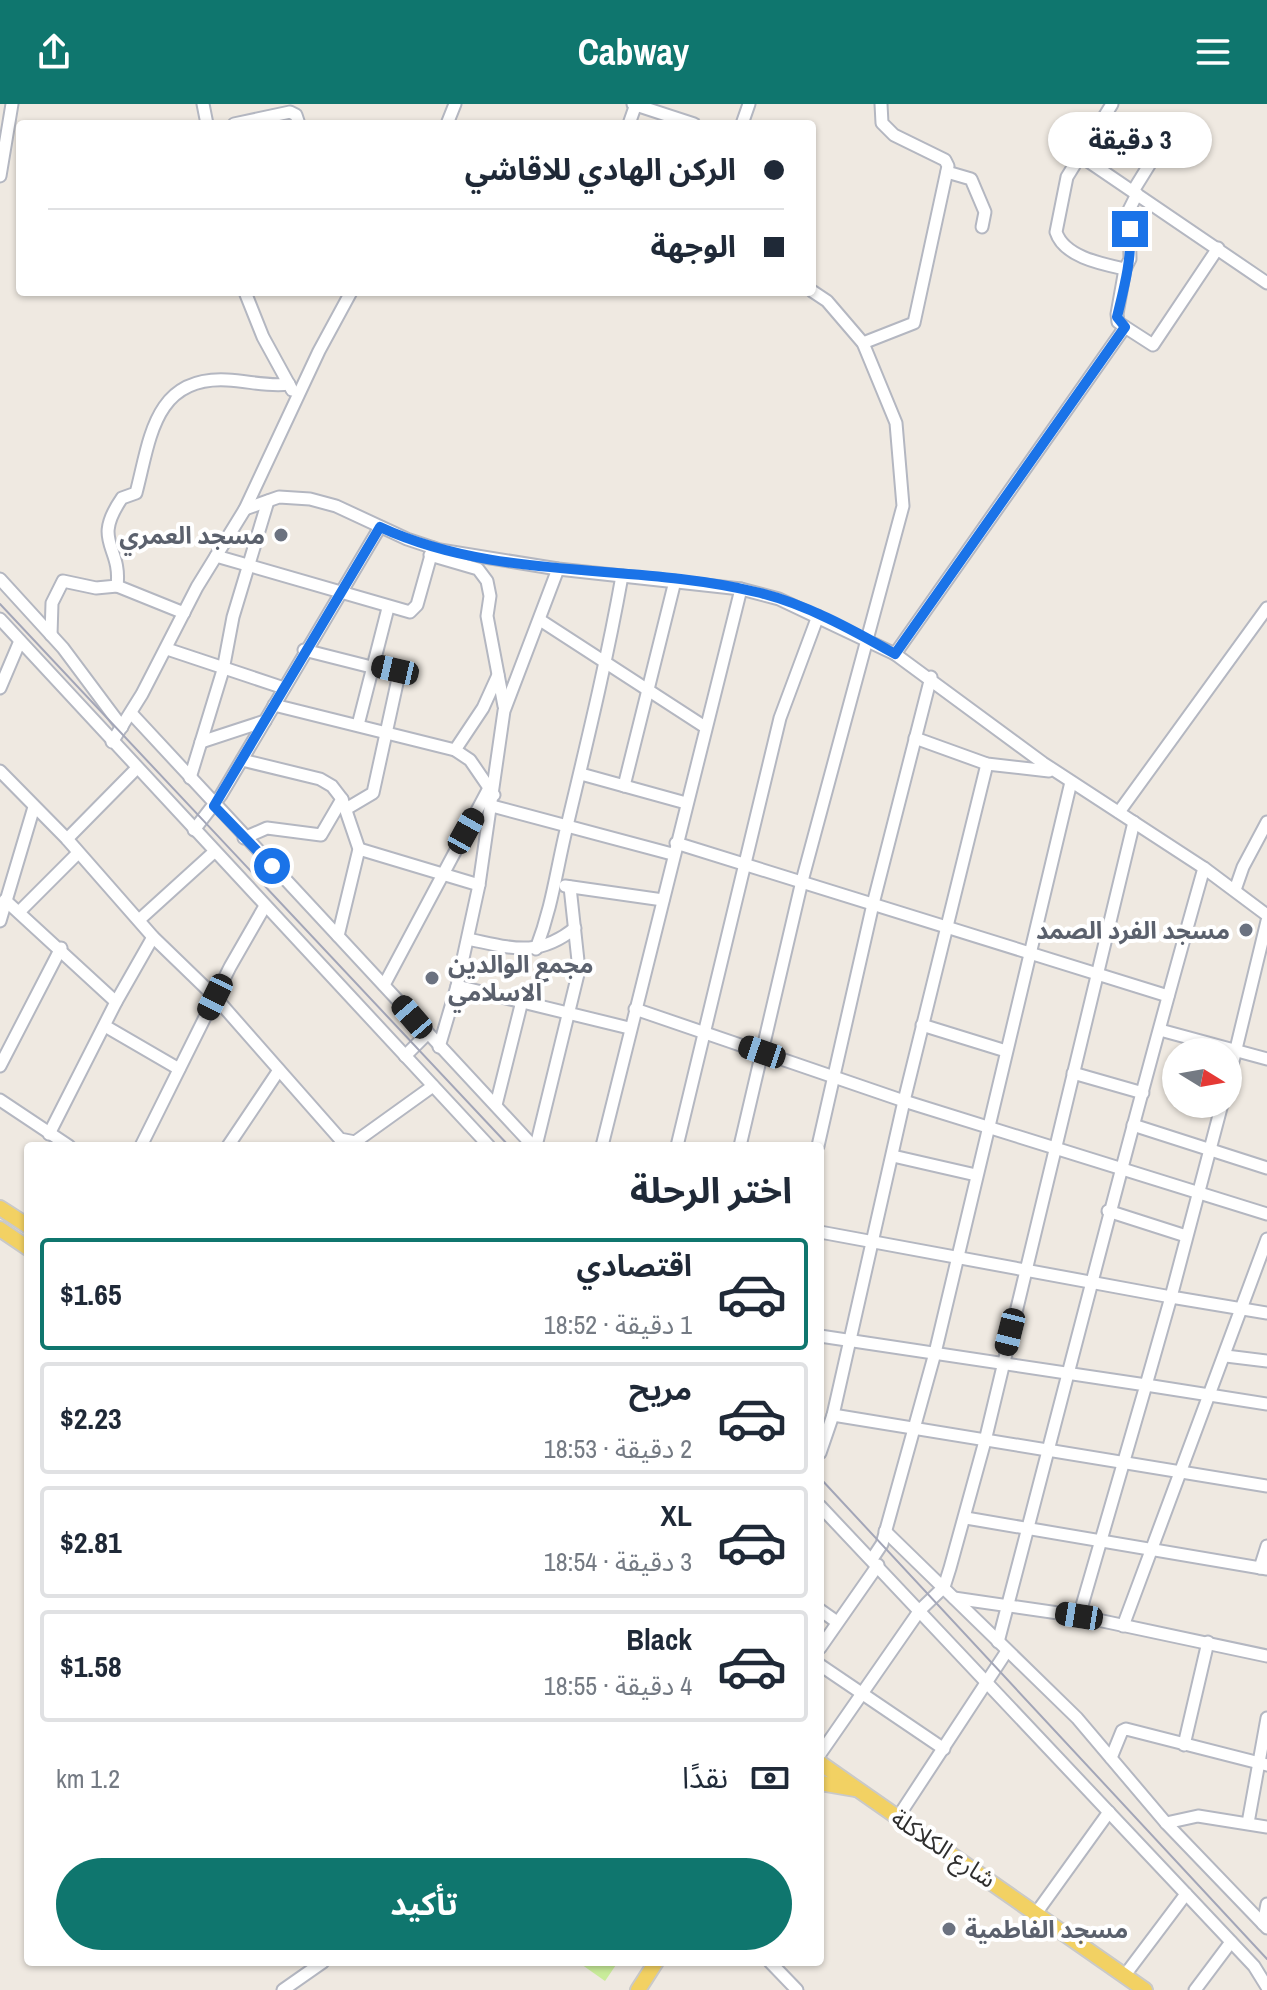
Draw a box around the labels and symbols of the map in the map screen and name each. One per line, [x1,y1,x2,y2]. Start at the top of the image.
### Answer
callout: 3 دقيقة [1048,113,1212,169]
route end [1112,211,1148,247]
place label: مسجد العمري [119,519,265,556]
marker: مسجد العمري [272,526,290,544]
car [369,653,421,687]
car [444,804,488,858]
route start [254,848,290,884]
place label: مسجد الفرد الصمد [1036,914,1230,946]
marker: مسجد الفرد الصمد [1237,921,1255,939]
place label: مجمع الوالدين الاسلامي [448,948,593,1013]
marker: مجمع الوالدين الاسلامي [423,969,441,987]
car [194,970,236,1024]
car [387,991,437,1043]
car [735,1033,789,1071]
north arrow [1162,1038,1242,1118]
car [993,1306,1027,1358]
car [1053,1600,1105,1632]
street label: شارع الكلاكلة [884,1801,1002,1896]
place label: مسجد الفاطمية [965,1913,1128,1945]
marker: مسجد الفاطمية [940,1920,958,1938]

